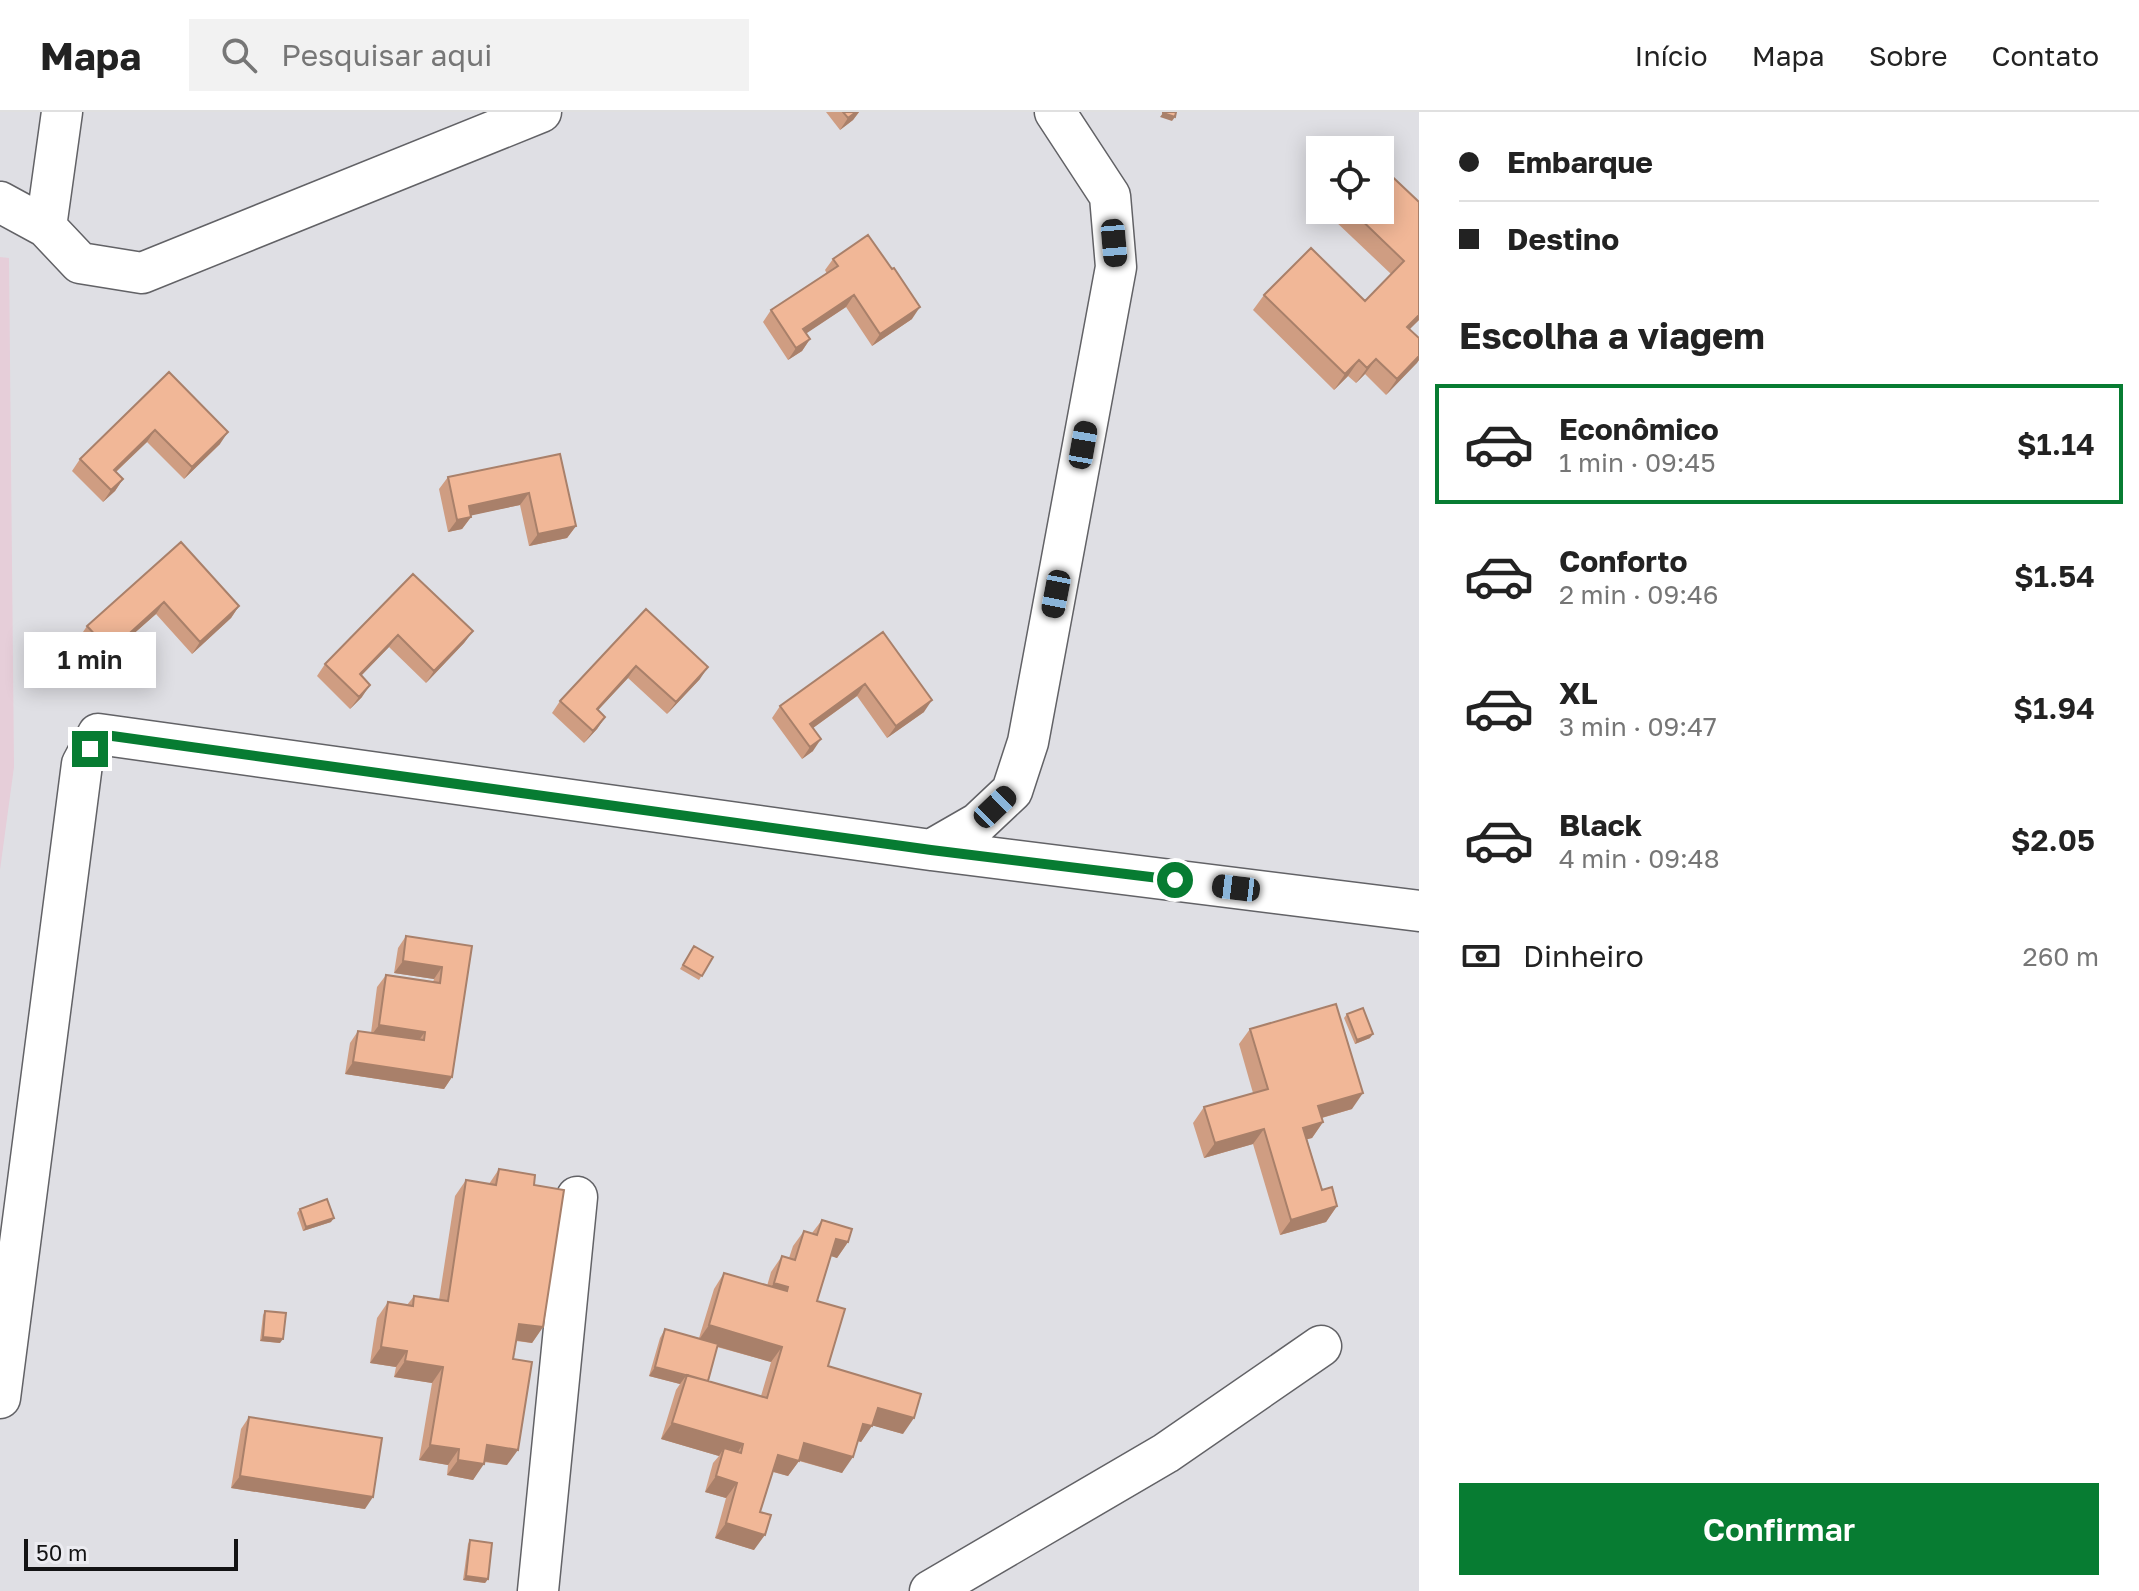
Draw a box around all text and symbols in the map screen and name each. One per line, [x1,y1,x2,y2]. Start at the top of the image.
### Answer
search box [189,19,749,91]
text: Mapa [40,33,141,78]
icon: search [217,33,261,77]
text: Pesquisar aqui [281,37,492,73]
text: Início [1635,39,1708,72]
text: Mapa [1752,39,1825,72]
text: Sobre [1869,39,1947,72]
text: Contato [1991,39,2099,72]
map controls [1306,136,1394,224]
button: locate [1306,136,1394,224]
text: Embarque [1507,144,1653,180]
car [1100,218,1128,268]
text: Destino [1507,221,1619,257]
text: Escolha a viagem [1459,314,1765,357]
icon: car [1463,408,1535,480]
text: Econômico [1559,411,1719,447]
car [1067,419,1099,471]
text: $1.14 [2017,426,2095,462]
text: 1 min · 09:45 [1559,447,1715,478]
icon: car [1463,540,1535,612]
text: Conforto [1559,543,1688,579]
text: $1.54 [2014,558,2095,594]
car [1040,568,1072,620]
text: 2 min · 09:46 [1559,579,1719,610]
callout: 1 min [24,633,156,689]
text: 1 min [57,644,123,675]
icon: car [1463,672,1535,744]
text: XL [1559,675,1598,711]
text: $1.94 [2013,690,2095,726]
text: 3 min · 09:47 [1559,711,1717,742]
route end [72,731,108,767]
car [969,782,1021,832]
icon: car [1463,804,1535,876]
text: Black [1559,807,1642,843]
text: $2.05 [2011,822,2095,858]
text: 4 min · 09:48 [1559,843,1720,874]
route start [1157,862,1193,898]
car [1211,873,1261,903]
icon: cash [1459,934,1503,978]
text: Dinheiro [1523,938,1644,974]
text: 260 m [2023,941,2099,972]
button: Confirmar [1459,1483,2099,1575]
scale bar [24,1535,238,1571]
text: 50 m [36,1539,87,1566]

